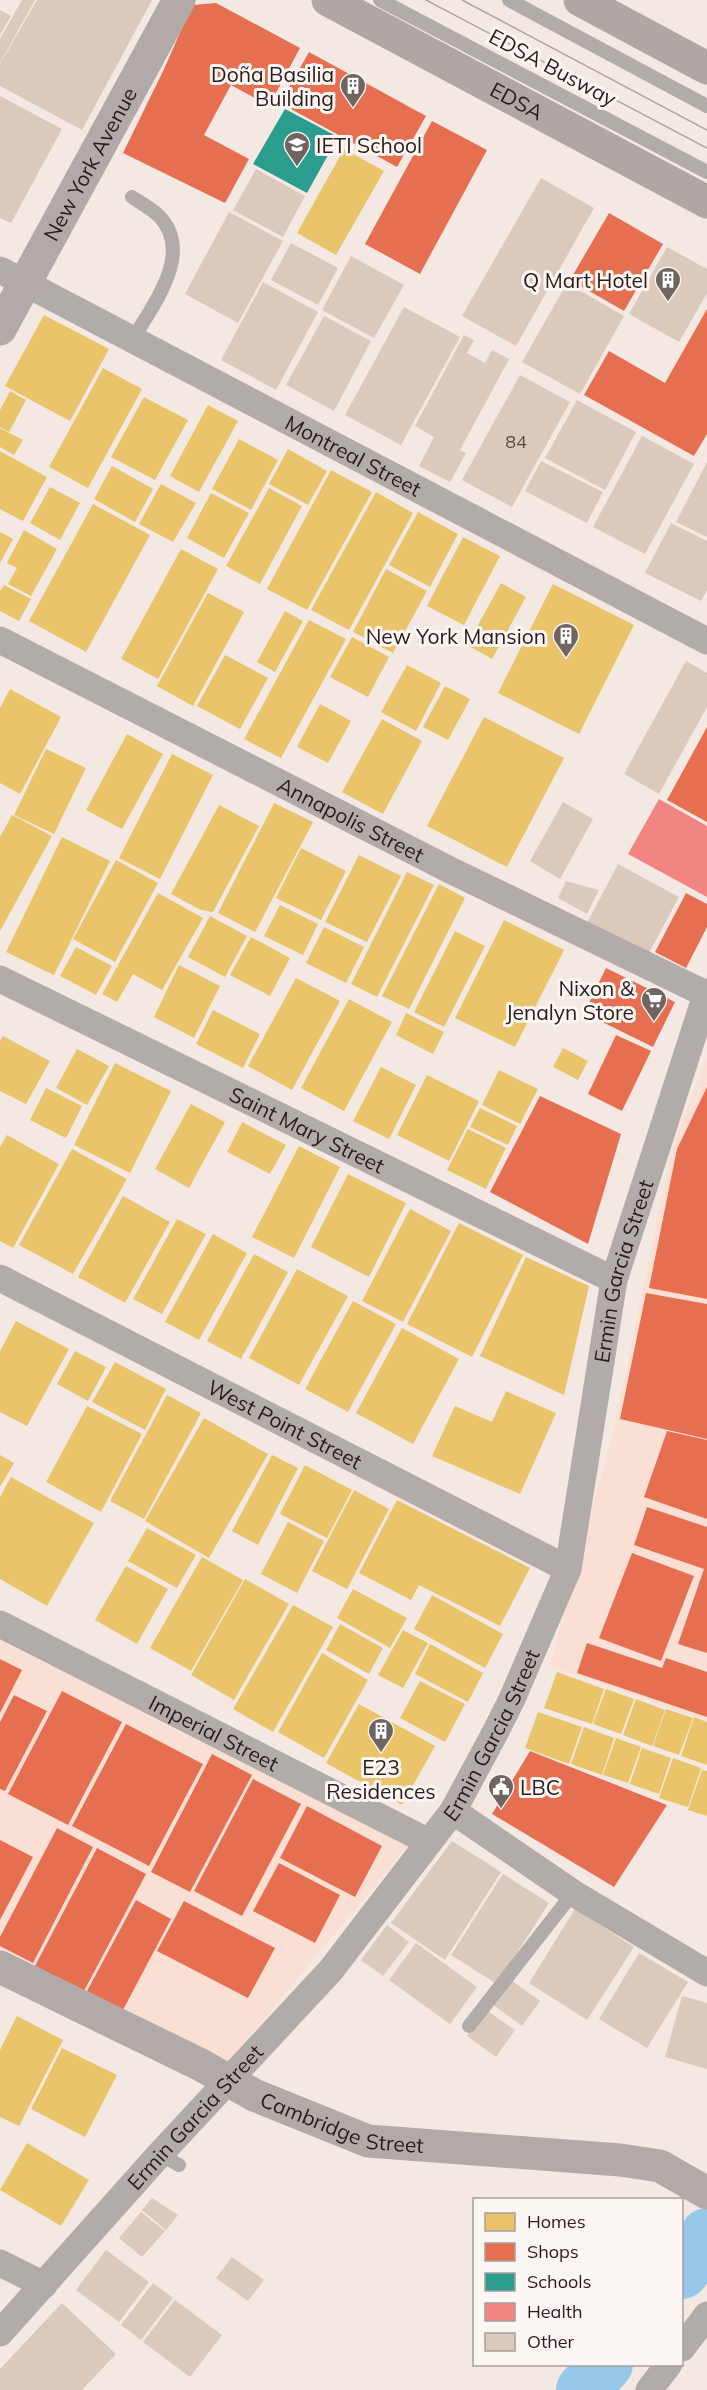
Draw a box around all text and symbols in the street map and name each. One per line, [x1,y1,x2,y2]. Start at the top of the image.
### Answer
street label: EDSA Busway [485,23,621,111]
place label: Doña Basilia Building [211,61,334,111]
building icon: Doña Basilia Building [338,71,368,109]
street label: EDSA [486,77,548,125]
street label: New York Avenue [38,83,142,245]
school or university icon: IETI School [282,130,312,168]
place label: IETI School [316,132,422,158]
building icon: Q Mart Hotel [653,265,683,303]
place label: Q Mart Hotel [523,267,648,293]
street label: Montreal Street [281,409,426,502]
house number: 84 [505,430,527,453]
building icon: New York Mansion [551,621,581,659]
place label: New York Mansion [366,623,546,649]
street label: Annapolis Street [273,771,429,868]
place label: Nixon & Jenalyn Store [506,975,635,1025]
supermarket icon: Nixon & Jenalyn Store [639,985,669,1023]
street label: Saint Mary Street [225,1081,389,1179]
street label: Ermin Garcia Street [588,1176,659,1365]
street label: West Point Street [203,1374,366,1474]
street label: Ermin Garcia Street [437,1645,545,1826]
street label: Imperial Street [145,1689,283,1776]
building icon: E23 Residences [366,1716,396,1754]
place label: E23 Residences [326,1754,436,1804]
public building icon: LBC [486,1772,516,1810]
place label: LBC [520,1774,560,1800]
street label: Ermin Garcia Street [121,2039,268,2195]
street label: Cambridge Street [257,2086,425,2158]
legend [473,2198,683,2366]
text: Homes [527,2210,586,2233]
text: Shops [527,2240,579,2263]
text: Schools [527,2270,592,2293]
text: Health [527,2300,583,2323]
text: Other [527,2330,575,2353]

